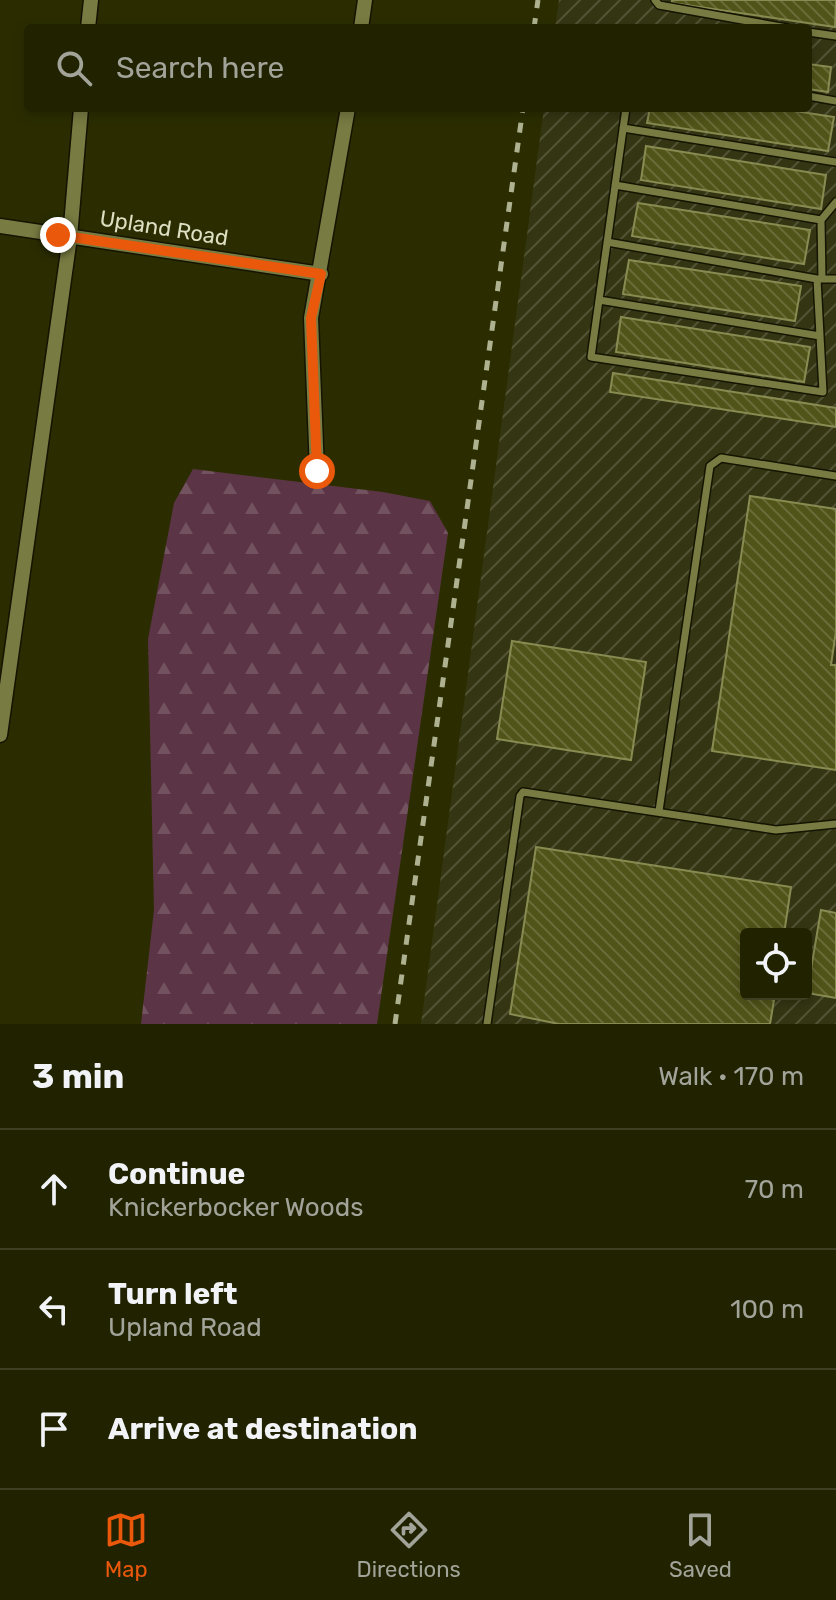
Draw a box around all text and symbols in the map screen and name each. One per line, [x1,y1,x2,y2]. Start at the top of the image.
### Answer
search box [24,24,812,112]
icon: search [52,46,96,90]
text: Search here [116,50,284,86]
street label: Upland Road [98,204,230,252]
route end [40,217,76,253]
route start [299,453,335,489]
map controls [740,928,812,1000]
button: locate [740,928,812,1000]
text: 3 min [32,1056,124,1097]
text: Walk · 170 m [658,1061,804,1092]
text: Continue [108,1156,245,1192]
icon: ahead [32,1167,76,1211]
text: 70 m [745,1174,804,1205]
text: Knickerbocker Woods [108,1192,363,1223]
text: Turn left [108,1276,238,1312]
icon: left [32,1287,76,1331]
text: 100 m [730,1294,804,1325]
text: Upland Road [108,1312,262,1343]
icon: arrive [32,1407,76,1451]
text: Arrive at destination [108,1411,418,1447]
tab: Map [104,1508,148,1583]
tab: Directions [356,1508,461,1583]
tab: Saved [669,1508,732,1583]

